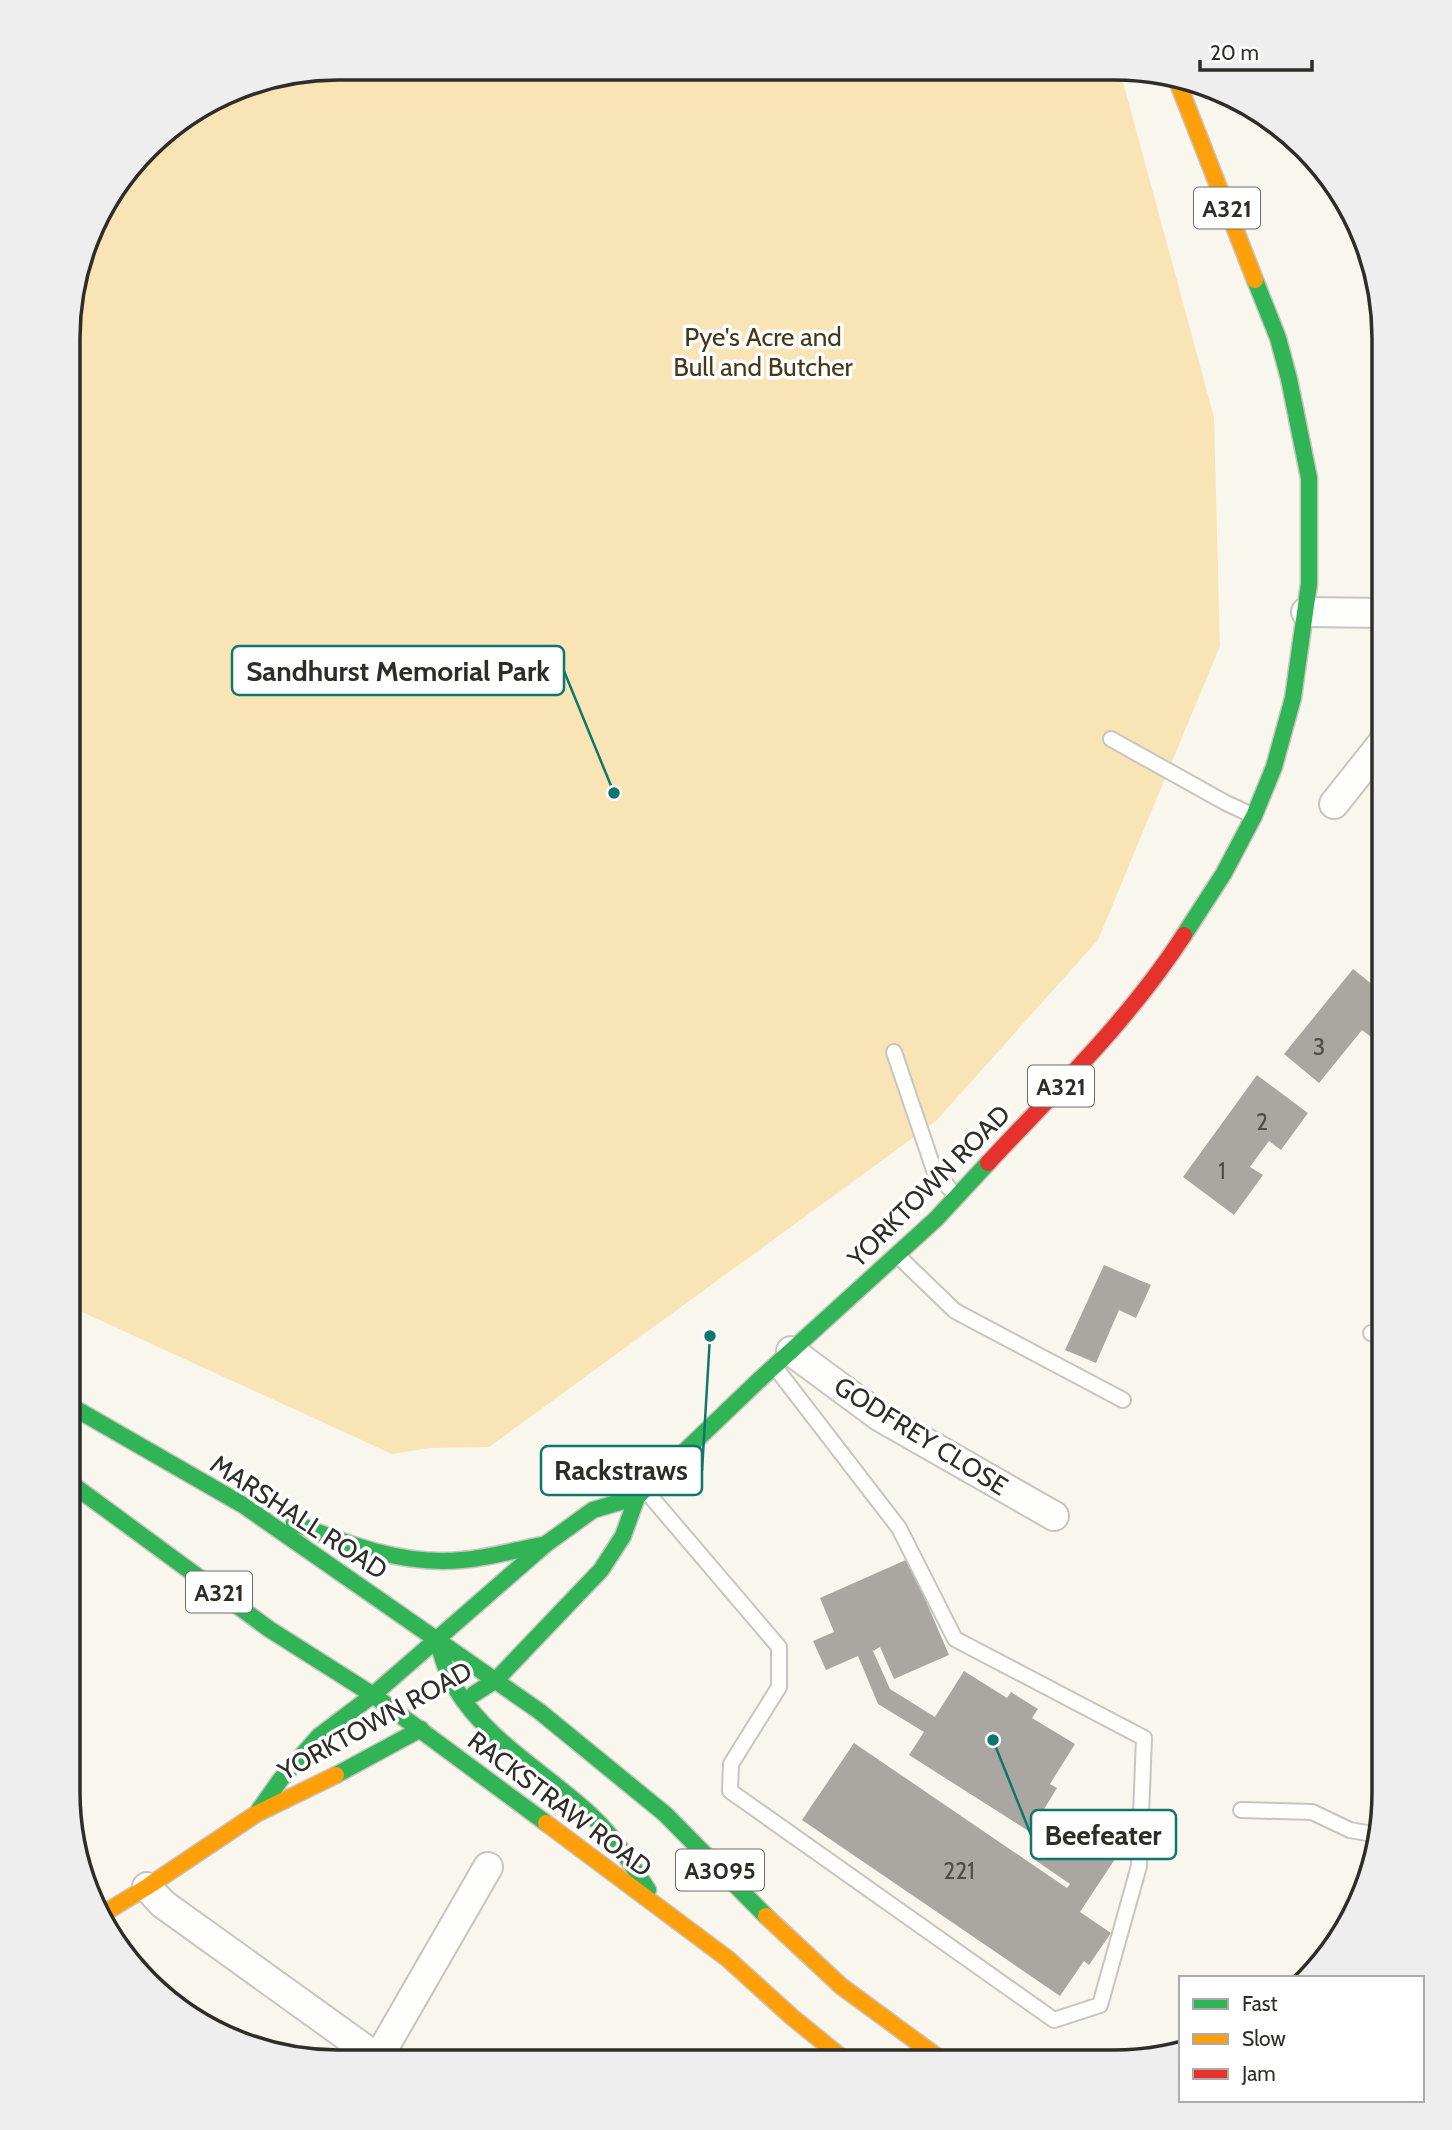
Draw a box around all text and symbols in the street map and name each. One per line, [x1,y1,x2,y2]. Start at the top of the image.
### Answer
scale bar [1200,28,1312,72]
text: 20 m [1210,40,1259,65]
road number: A321 [1194,188,1260,229]
park label: Pye's Acre and Bull and Butcher [673,321,854,383]
callout: Sandhurst Memorial Park [232,646,564,695]
text: Sandhurst Memorial Park [246,654,550,688]
house number: 3 [1313,1033,1325,1061]
road number: A321 [1028,1066,1094,1106]
street label: YORKTOWN ROAD [840,1098,1017,1275]
house number: 2 [1256,1108,1268,1136]
house number: 1 [1218,1157,1226,1185]
street label: GODFREY CLOSE [828,1370,1014,1502]
callout: Rackstraws [541,1446,702,1495]
street label: MARSHALL ROAD [204,1448,394,1586]
text: Rackstraws [554,1453,688,1487]
road number: A321 [186,1572,252,1612]
street label: YORKTOWN ROAD [272,1654,477,1788]
street label: RACKSTRAW ROAD [462,1724,658,1884]
callout: Beefeater [1031,1810,1176,1859]
text: Beefeater [1044,1818,1162,1852]
road number: A3095 [676,1850,764,1891]
house number: 221 [943,1857,975,1885]
legend [1179,1976,1424,2102]
text: Fast [1242,1991,1278,2016]
text: Slow [1242,2026,1286,2051]
text: Jam [1241,2061,1276,2086]

